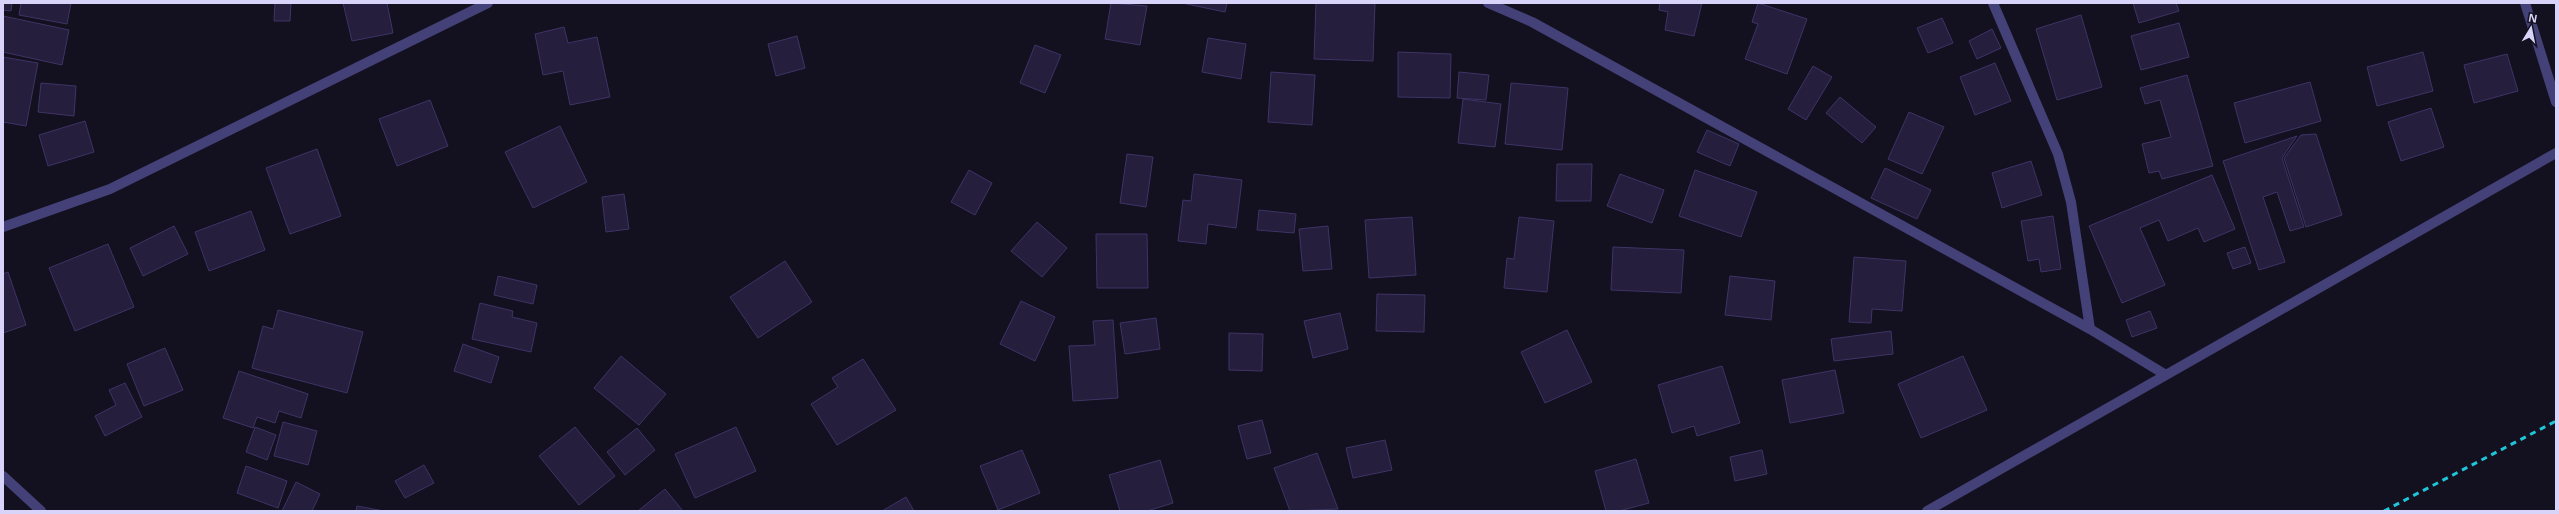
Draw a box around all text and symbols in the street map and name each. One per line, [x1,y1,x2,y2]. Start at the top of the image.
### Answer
north arrow [2511,8,2551,48]
text: N [2527,9,2539,26]

